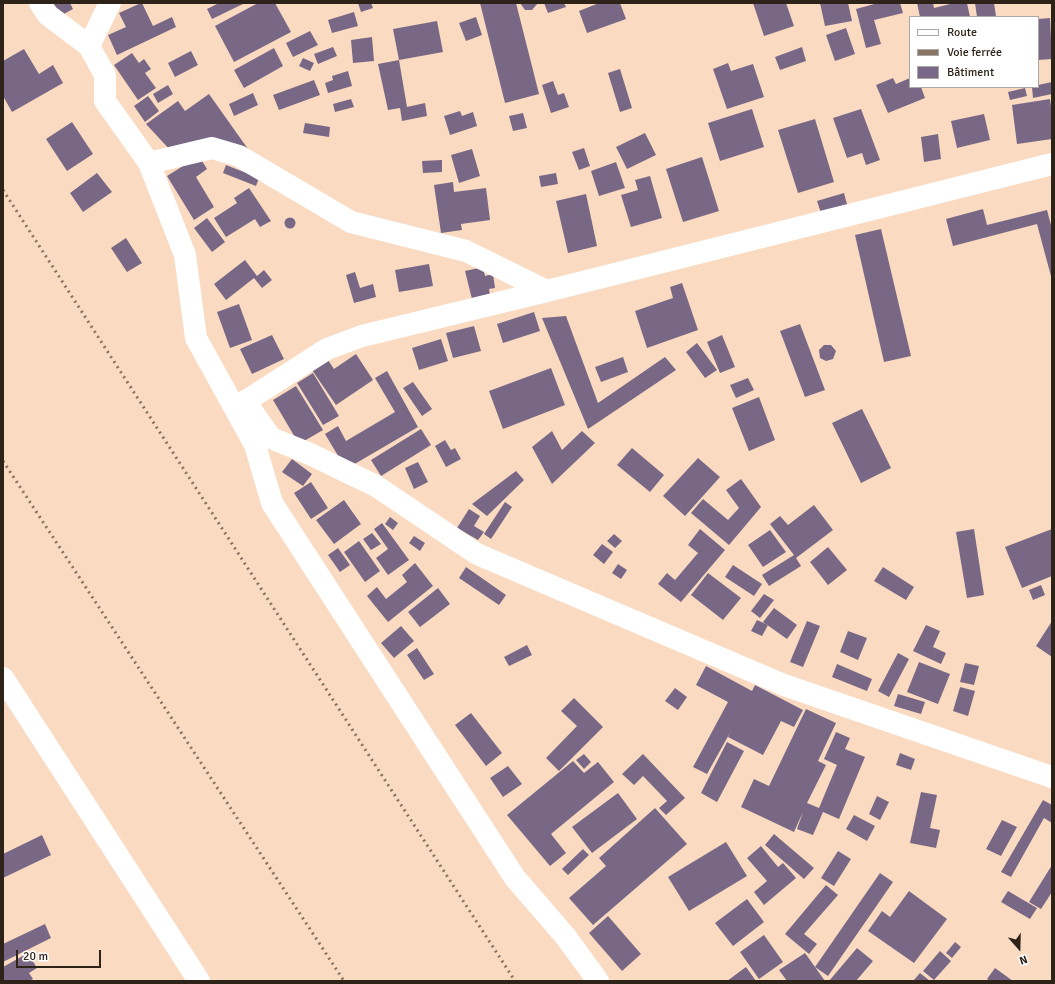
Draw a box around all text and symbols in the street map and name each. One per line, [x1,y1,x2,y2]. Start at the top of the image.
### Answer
legend [909,16,1039,88]
text: Route [947,25,977,40]
text: Voie ferrée [947,45,1002,60]
text: Bâtiment [947,65,994,80]
north arrow [999,928,1039,968]
scale bar [18,942,103,968]
text: 20 m [23,949,48,964]
text: N [1017,952,1029,967]

